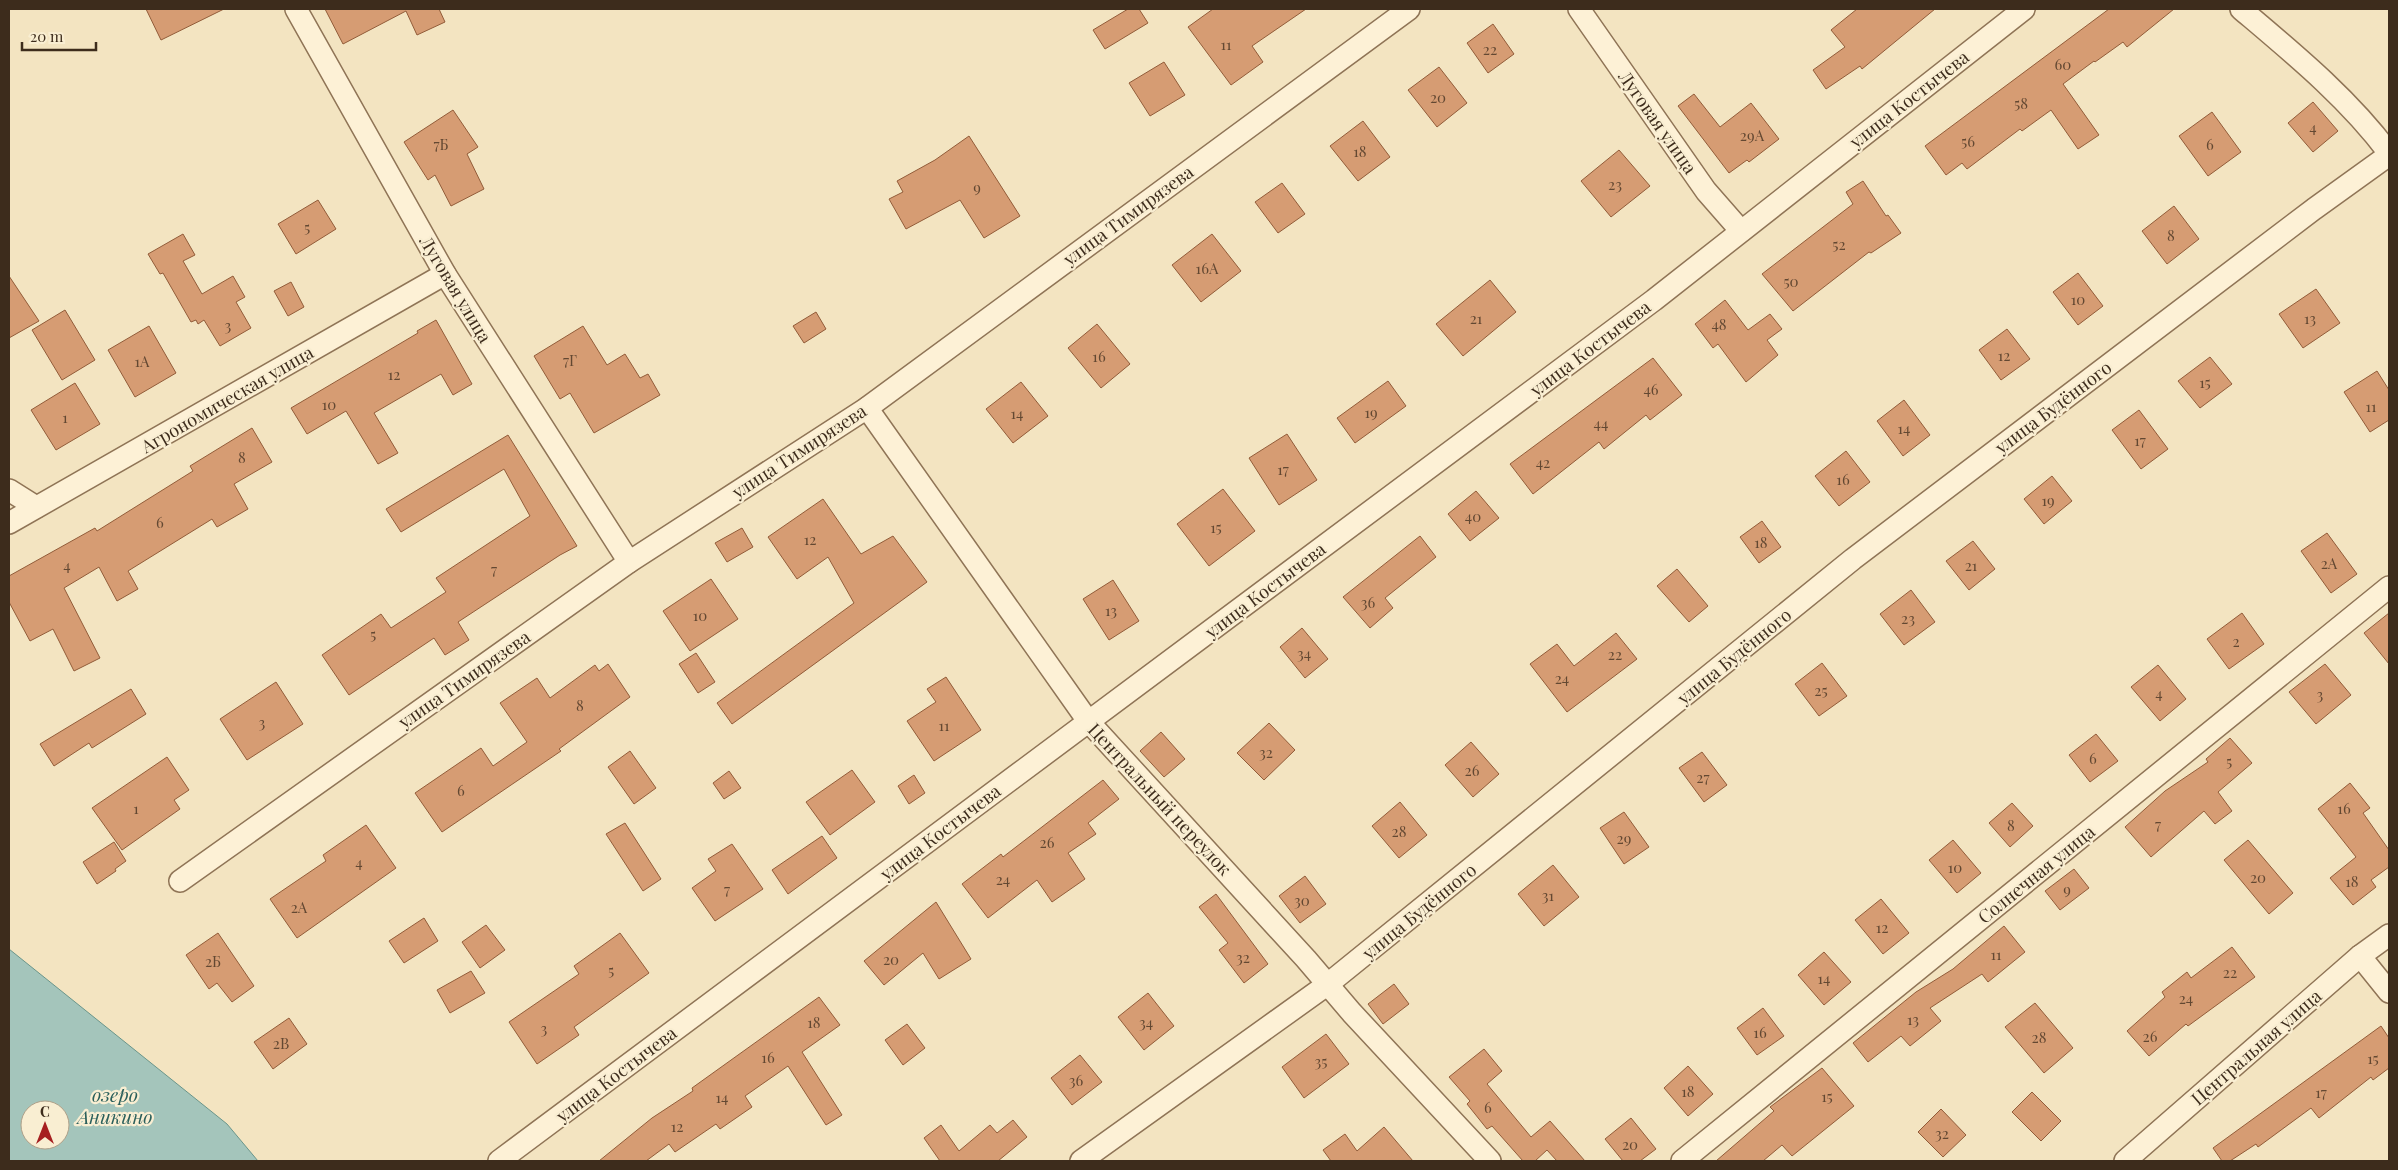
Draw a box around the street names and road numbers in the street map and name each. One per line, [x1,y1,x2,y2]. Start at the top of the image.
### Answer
street label: улица Костычева [1844,45,1974,154]
street label: Луговая улица [1613,65,1703,178]
street label: улица Тимирязева [1057,160,1198,271]
street label: Луговая улица [414,230,497,347]
street label: улица Костычева [1524,295,1655,402]
street label: Агрономическая улица [136,340,317,459]
street label: улица Будённого [1989,355,2116,459]
street label: улица Тимирязева [726,399,871,504]
street label: улица Костычева [1199,537,1330,644]
street label: улица Будённого [1671,602,1796,710]
street label: улица Тимирязева [393,625,535,734]
street label: Центральный переулок [1083,718,1237,880]
street label: улица Костычева [874,779,1005,886]
street label: Солнечная улица [1972,819,2100,929]
street label: улица Будённого [1356,857,1481,965]
street label: Центральная улица [2186,984,2326,1110]
street label: улица Костычева [550,1021,681,1128]

